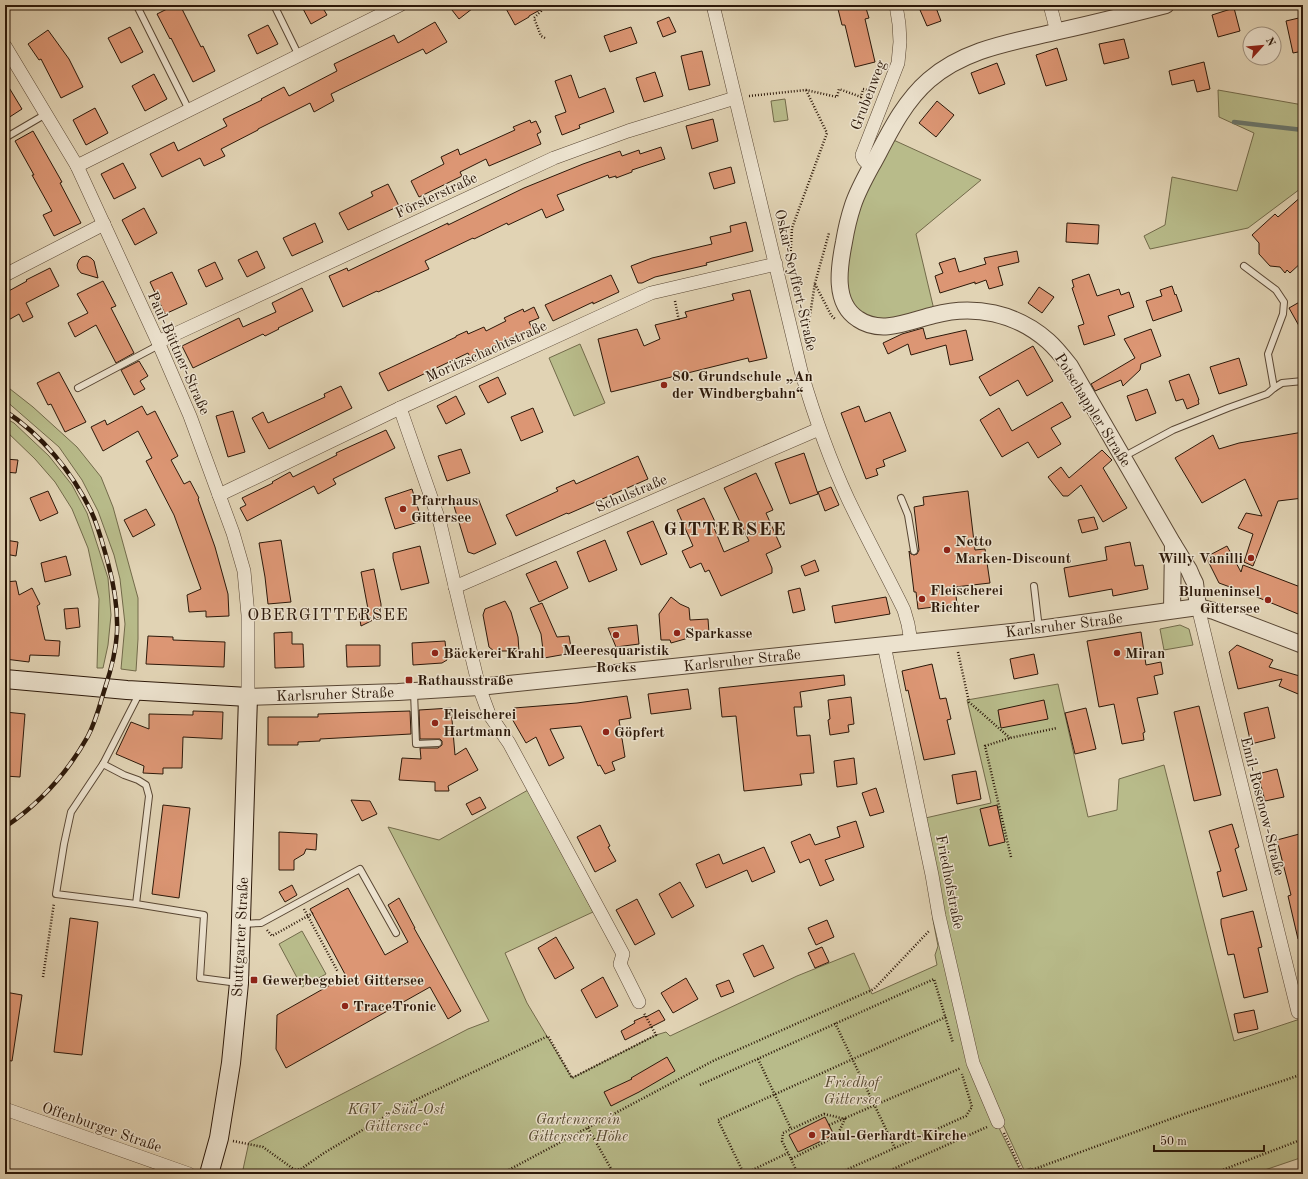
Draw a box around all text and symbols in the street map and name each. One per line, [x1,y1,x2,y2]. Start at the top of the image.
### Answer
north arrow [1242,26,1282,66]
text: N [1263,36,1277,49]
street label: Grubenweg [849,59,890,133]
street label: Försterstraße [393,171,480,222]
street label: Oskar-Seyffert-Straße [771,208,818,353]
street label: Paul-Büttner-Straße [144,290,212,418]
street label: Moritzschachtstraße [424,319,549,386]
street label: Potschappler Straße [1051,351,1133,470]
place label: 80. Grundschule „An der Windbergbahn“ [672,370,813,402]
marker: 80. Grundschule „An der Windbergbahn“ [659,380,669,390]
street label: Schulstraße [594,473,670,516]
place label: Pfarrhaus Gittersee [411,494,478,526]
marker: Pfarrhaus Gittersee [398,504,408,514]
district label: GITTERSEE [663,521,787,540]
place label: Netto Marken-Discount [955,535,1072,567]
marker: Netto Marken-Discount [942,545,952,555]
place label: Willy Vanilli [1158,552,1243,567]
marker: Willy Vanilli [1246,553,1256,563]
place label: Fleischerei Richter [930,584,1003,616]
place label: Blumeninsel Gittersee [1178,585,1260,617]
marker: Fleischerei Richter [917,594,927,604]
marker: Blumeninsel Gittersee [1263,595,1273,605]
district label: OBERGITTERSEE [247,607,409,624]
street label: Karlsruher Straße [1005,612,1124,641]
place label: Sparkasse [685,627,753,642]
marker: Sparkasse [672,628,682,638]
marker: Meeresquaristik Rocks [611,630,621,640]
place label: Meeresquaristik Rocks [563,644,670,676]
place label: Bäckerei Krahl [443,647,545,662]
place label: Miran [1125,647,1165,662]
marker: Bäckerei Krahl [430,648,440,658]
street label: Karlsruher Straße [683,648,802,675]
marker: Miran [1112,648,1122,658]
place label: Rathausstraße [417,674,513,689]
marker: Rathausstraße [404,675,414,685]
street label: Karlsruher Straße [276,686,394,705]
place label: Fleischerei Hartmann [443,708,516,740]
marker: Fleischerei Hartmann [430,718,440,728]
place label: Göpfert [614,726,665,741]
marker: Göpfert [601,727,611,737]
street label: Emil-Rosenow-Straße [1237,735,1286,878]
street label: Friedhofstraße [932,834,965,931]
street label: Stuttgarter Straße [231,877,252,997]
place label: Gewerbegebiet Gittersee [262,974,424,989]
marker: Gewerbegebiet Gittersee [249,975,259,985]
place label: TraceTronic [353,1000,437,1015]
marker: TraceTronic [340,1001,350,1011]
park label: Friedhof Gittersee [823,1076,882,1108]
street label: Offenburger Straße [40,1101,163,1156]
park label: KGV „Süd-Ost Gittersee“ [346,1103,445,1135]
park label: Gartenverein Gitterseer Höhe [528,1113,628,1145]
scale bar [1154,1127,1264,1153]
place label: Paul-Gerhardt-Kirche [820,1129,967,1144]
marker: Paul-Gerhardt-Kirche [807,1130,817,1140]
text: 50 m [1160,1135,1187,1148]

